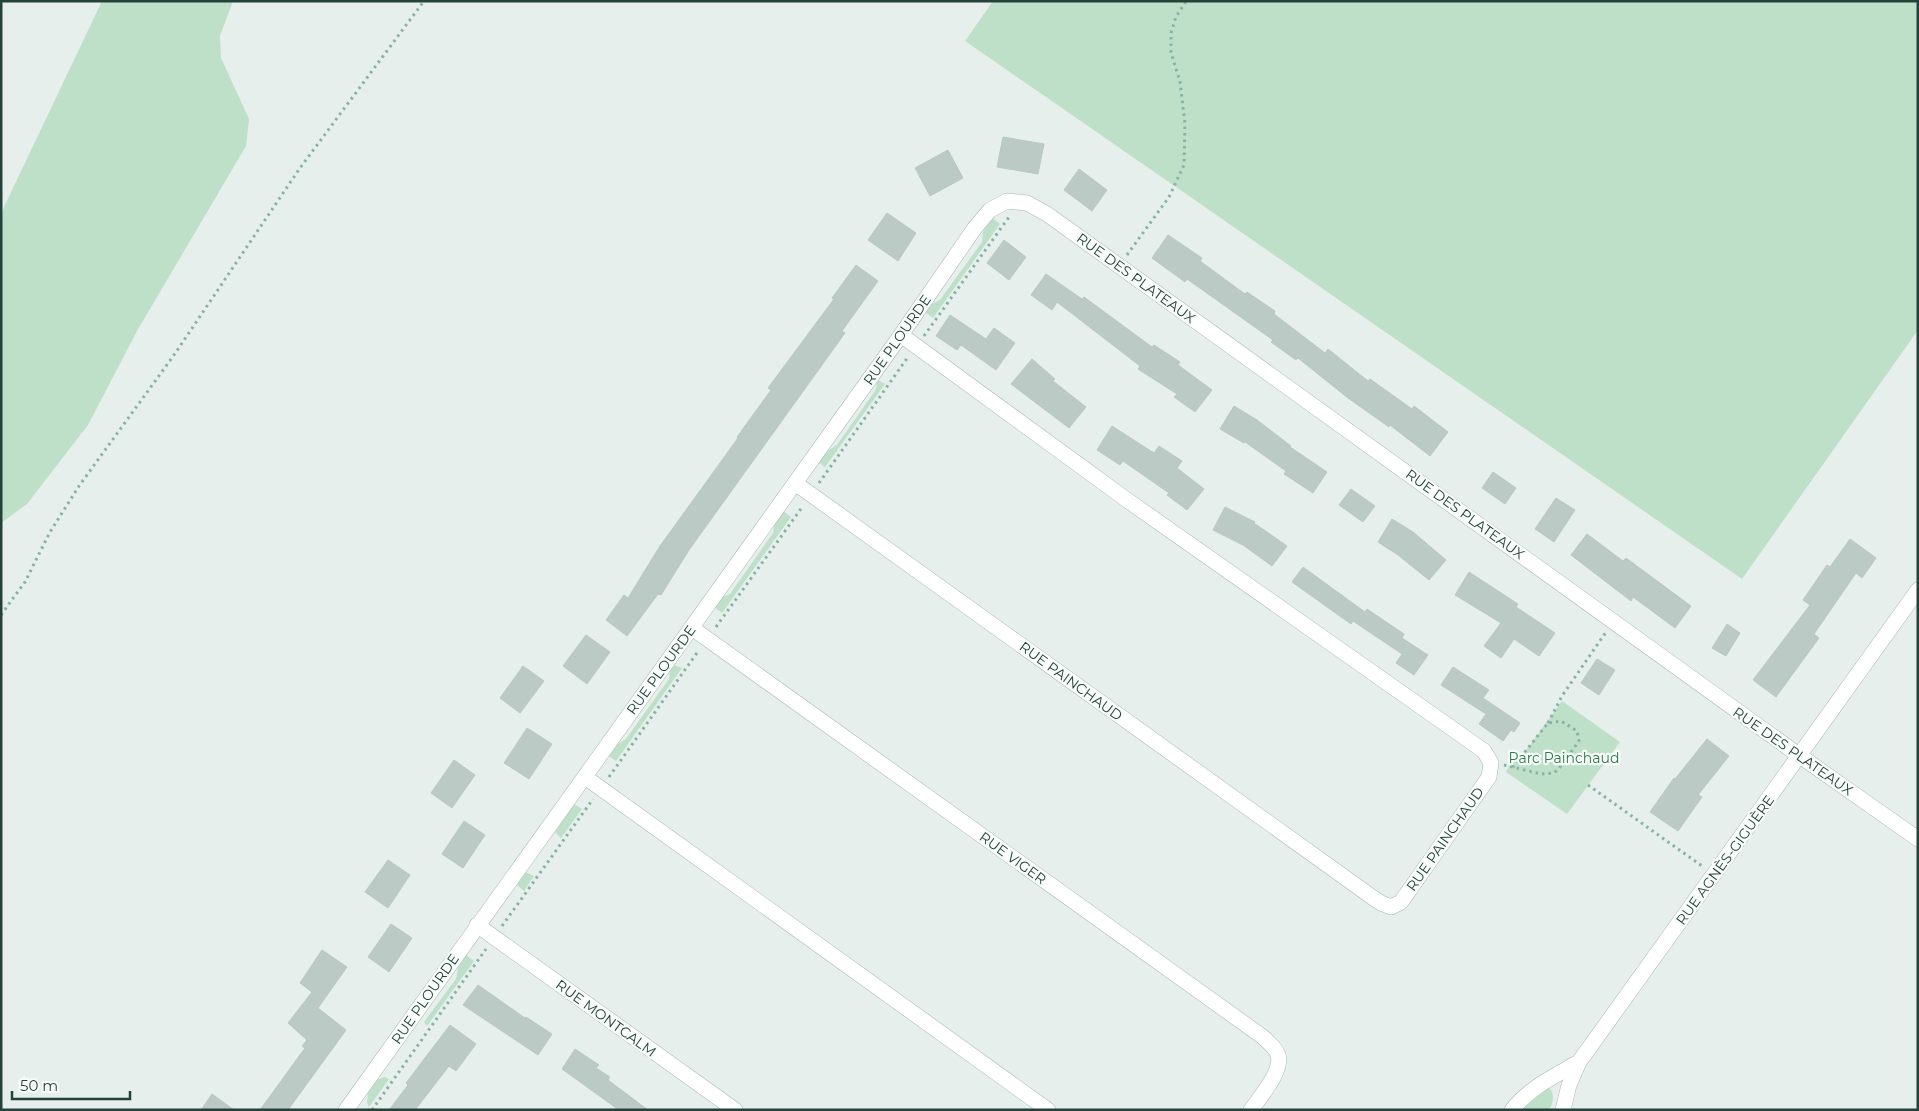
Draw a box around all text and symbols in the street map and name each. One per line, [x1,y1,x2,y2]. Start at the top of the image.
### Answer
street label: RUE DES PLATEAUX [1073,229,1199,327]
street label: RUE PLOURDE [859,291,935,389]
street label: RUE DES PLATEAUX [1402,465,1528,563]
street label: RUE PLOURDE [623,622,699,718]
street label: RUE PAINCHAUD [1016,638,1126,724]
street label: RUE DES PLATEAUX [1729,703,1857,799]
park label: Parc Painchaud [1509,749,1619,767]
street label: RUE PAINCHAUD [1402,783,1488,895]
street label: RUE AGNÈS-GIGUÈRE [1672,792,1778,928]
street label: RUE VIGER [976,828,1050,888]
street label: RUE PLOURDE [387,950,463,1048]
street label: RUE MONTCALM [552,975,660,1061]
scale bar [12,1068,130,1100]
text: 50 m [20,1076,58,1095]

